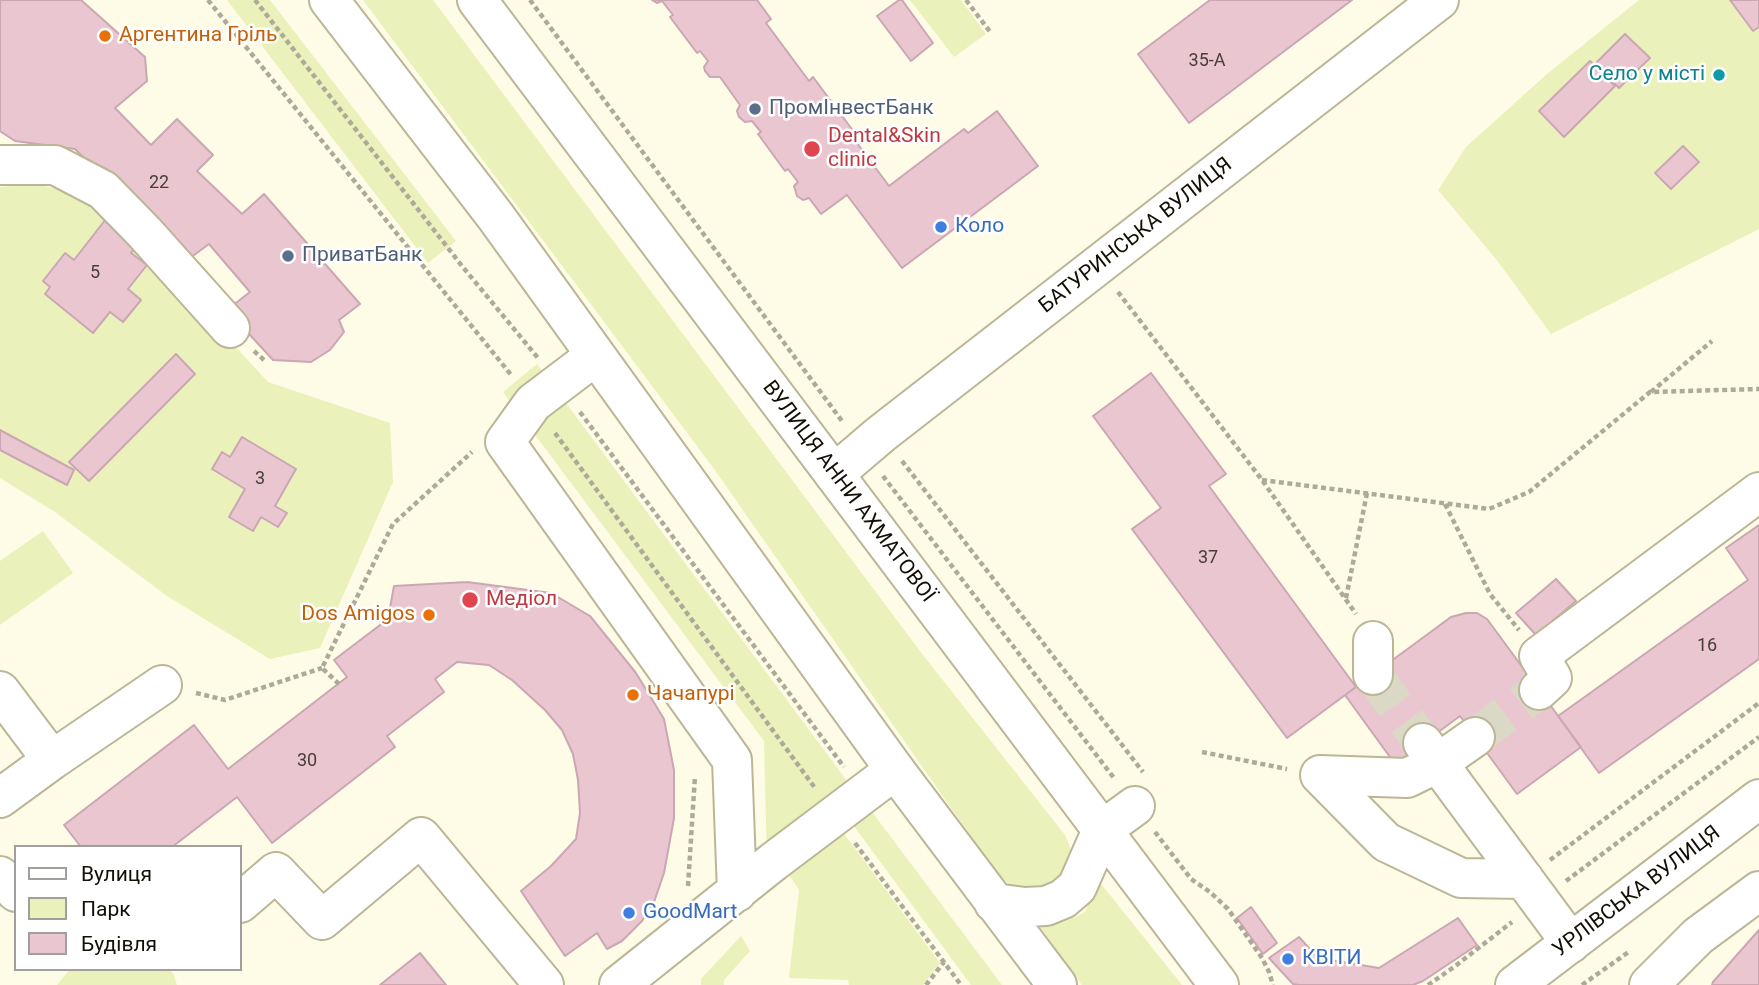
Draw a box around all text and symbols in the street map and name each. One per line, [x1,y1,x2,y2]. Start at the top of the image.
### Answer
place label: Аргентина Гріль [119,23,277,49]
marker: Аргентина Гріль [97,28,113,44]
house number: 35-А [1189,50,1225,72]
place label: Село у місті [1589,62,1705,88]
marker: Село у місті [1711,67,1727,83]
place label: ПромІнвестБанк [769,96,934,122]
marker: ПромІнвестБанк [747,101,763,117]
place label: Dental&Skin clinic [828,124,941,174]
marker: Dental&Skin clinic [802,139,822,159]
street label: БАТУРИНСЬКА ВУЛИЦЯ [1034,153,1238,319]
house number: 22 [149,172,169,194]
place label: Коло [955,214,1004,240]
marker: Коло [933,219,949,235]
place label: ПриватБанк [302,243,422,269]
marker: ПриватБанк [280,248,296,264]
house number: 5 [90,262,100,284]
street label: ВУЛИЦЯ АННИ АХМАТОВОЇ [756,376,940,608]
house number: 3 [255,468,265,490]
house number: 37 [1198,547,1218,569]
place label: Медіол [486,587,557,613]
marker: Медіол [460,590,480,610]
place label: Dos Amigos [301,602,415,628]
marker: Dos Amigos [421,607,437,623]
house number: 16 [1697,635,1717,657]
place label: Чачапурі [647,682,735,708]
marker: Чачапурі [625,687,641,703]
house number: 30 [297,750,317,772]
street label: УРЛІВСЬКА ВУЛИЦЯ [1548,821,1726,963]
legend [14,845,242,971]
text: Вулиця [81,862,152,886]
text: Парк [81,897,131,921]
place label: GoodMart [643,900,737,926]
marker: GoodMart [621,905,637,921]
text: Будівля [81,932,157,956]
place label: КВІТИ [1302,946,1362,972]
marker: КВІТИ [1280,951,1296,967]

